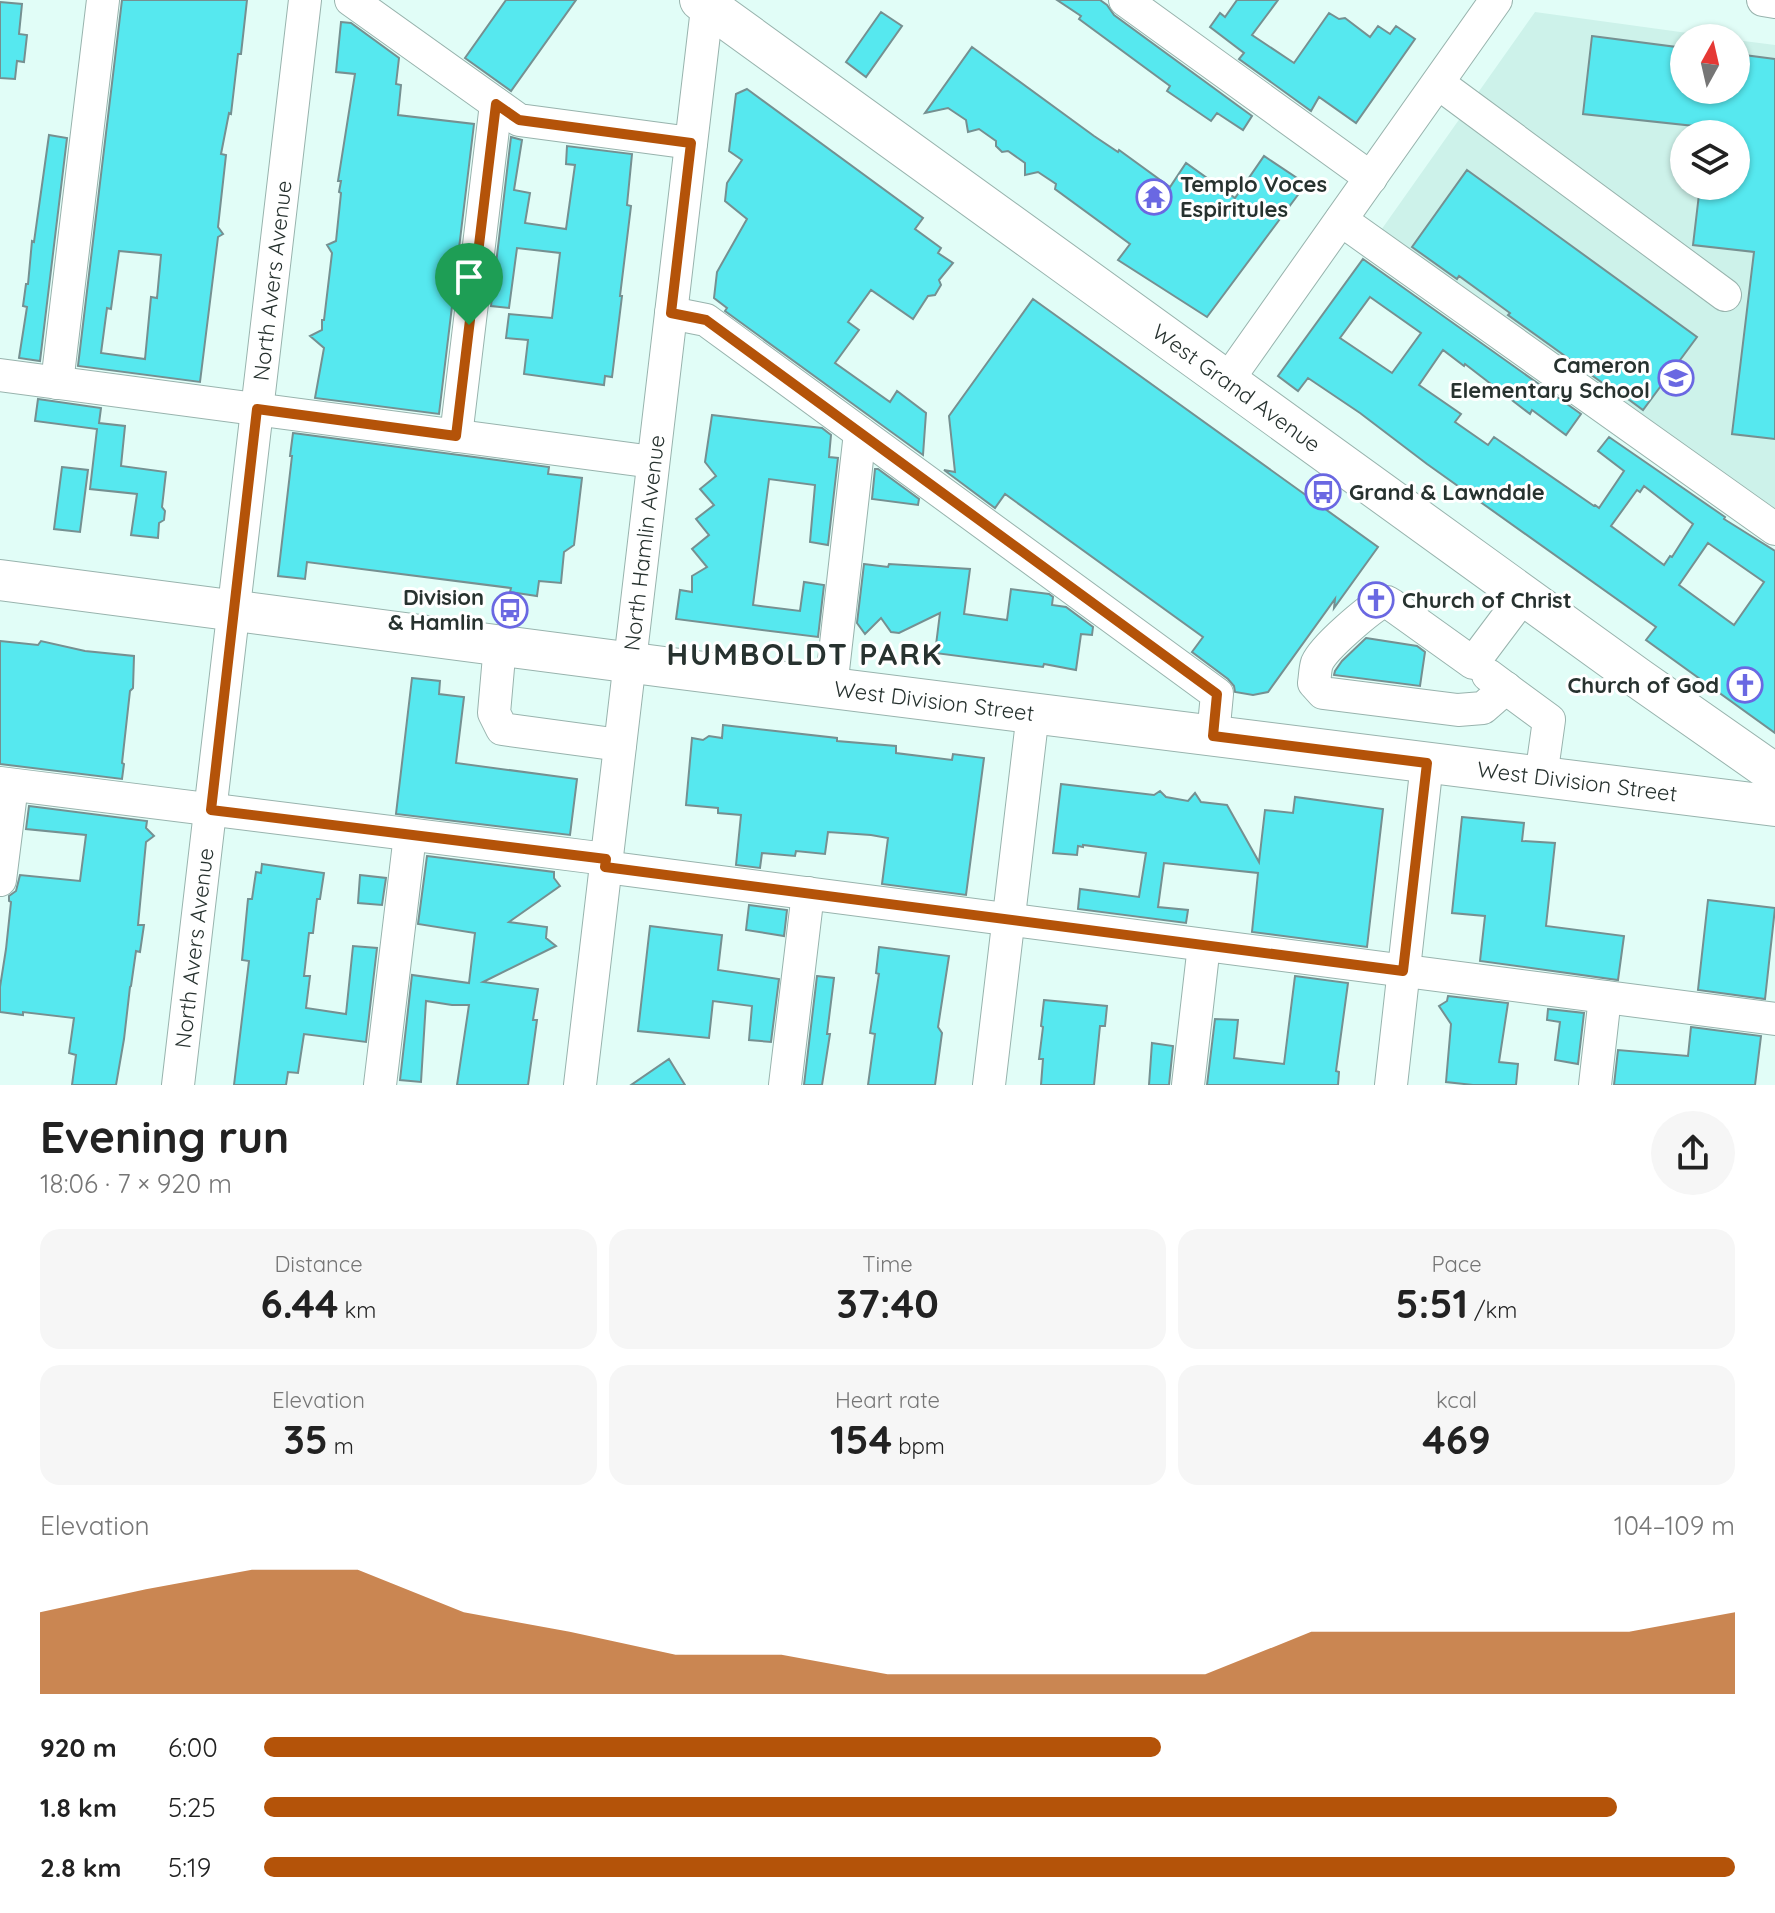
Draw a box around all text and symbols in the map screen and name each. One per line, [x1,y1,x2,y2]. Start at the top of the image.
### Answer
north arrow [1670,24,1750,104]
map controls [1670,24,1750,200]
button: layers [1670,120,1750,200]
place label: Templo Voces Espiritules [1180,170,1327,223]
temple icon: Templo Voces Espiritules [1135,178,1173,216]
street label: North Avers Avenue [247,179,298,382]
pin [435,243,503,325]
icon: arrive [447,255,491,299]
street label: West Grand Avenue [1147,317,1326,458]
place label: Cameron Elementary School [1450,351,1650,404]
school or university icon: Cameron Elementary School [1657,359,1695,397]
street label: North Hamlin Avenue [617,433,671,652]
bus stop icon: Grand & Lawndale [1304,473,1342,511]
place label: Grand & Lawndale [1349,478,1545,506]
church icon: Church of Christ [1357,581,1395,619]
place label: Division & Hamlin [388,583,484,636]
place label: Church of Christ [1402,586,1572,614]
bus stop icon: Division & Hamlin [491,591,529,629]
district label: HUMBOLDT PARK [667,635,943,673]
church icon: Church of God [1726,666,1764,704]
place label: Church of God [1567,671,1719,699]
street label: West Division Street [833,674,1036,727]
street label: West Division Street [1476,755,1679,808]
street label: North Avers Avenue [168,846,220,1050]
text: Evening run [40,1109,289,1164]
button: share [1651,1111,1735,1195]
text: 18:06 · 7 × 920 m [40,1167,232,1200]
text: Distance [274,1250,363,1278]
text: Time [862,1250,913,1278]
text: Pace [1431,1250,1482,1278]
text: 6.44 [261,1278,339,1328]
text: 37:40 [836,1278,939,1328]
text: 5:51 [1396,1278,1468,1328]
text: km [339,1296,376,1324]
text: /km [1468,1296,1517,1324]
text: Elevation [272,1386,365,1414]
text: Heart rate [835,1386,940,1414]
text: kcal [1436,1386,1477,1414]
text: 35 [283,1414,328,1464]
text: 154 [830,1414,892,1464]
text: 469 [1422,1414,1491,1464]
text: m [328,1432,354,1460]
text: bpm [892,1432,945,1460]
text: Elevation [40,1509,150,1542]
text: 104–109 m [1614,1509,1735,1542]
text: 920 m [40,1731,117,1764]
text: 6:00 [168,1731,218,1764]
text: 1.8 km [40,1791,117,1824]
text: 5:25 [168,1791,216,1824]
text: 2.8 km [40,1851,122,1884]
text: 5:19 [168,1851,211,1884]

